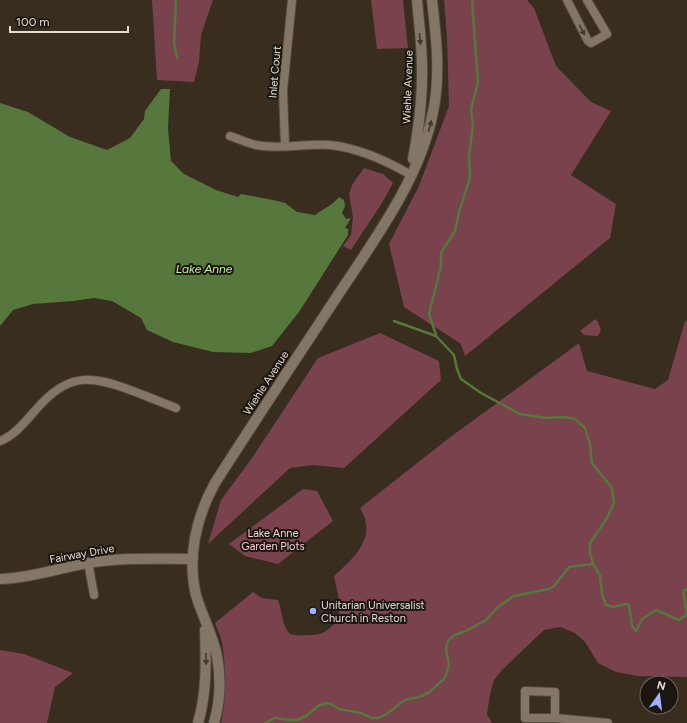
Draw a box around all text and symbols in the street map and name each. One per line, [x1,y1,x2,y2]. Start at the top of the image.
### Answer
scale bar [10,8,128,34]
text: 100 m [16,15,50,29]
one-way arrow [579,24,585,36]
one-way arrow [417,33,424,45]
street label: Inlet Court [266,45,284,99]
street label: Wiehle Avenue [400,50,416,124]
one-way arrow [427,119,433,131]
water label: Lake Anne [176,262,233,276]
street label: Wiehle Avenue [241,349,291,417]
park label: Lake Anne Garden Plots [241,527,305,553]
street label: Fairway Drive [48,542,116,566]
place label: Unitarian Universalist Church in Reston [321,599,425,625]
marker: Unitarian Universalist Church in Reston [308,606,318,616]
one-way arrow [203,653,209,666]
north arrow [639,675,679,715]
text: N [656,678,667,693]

